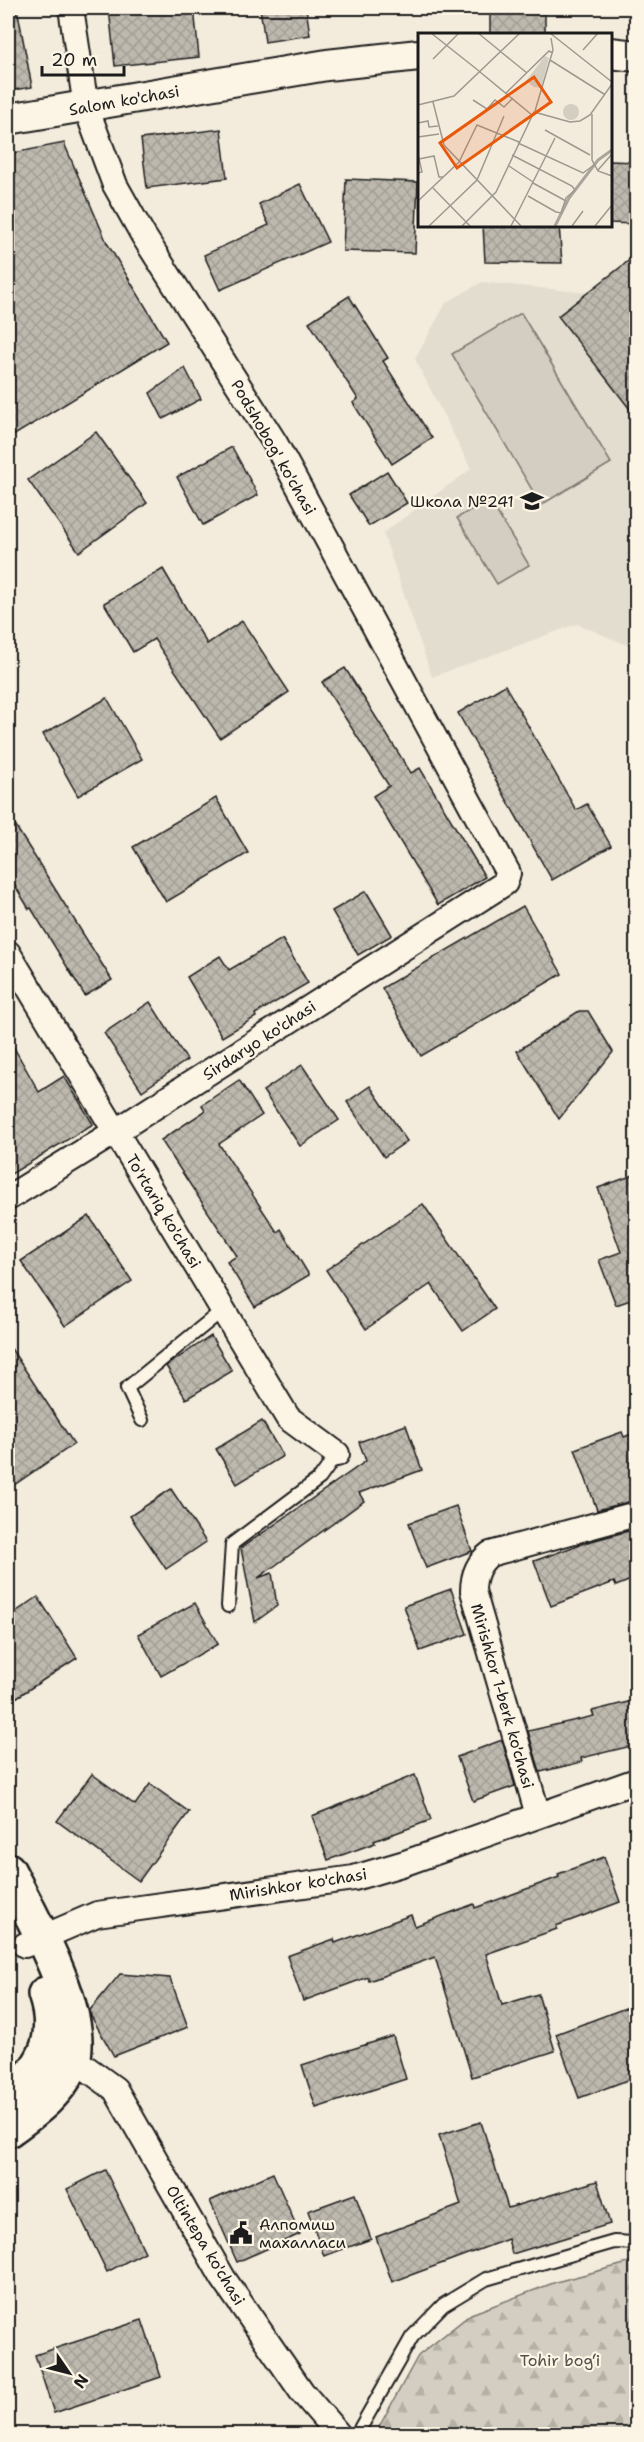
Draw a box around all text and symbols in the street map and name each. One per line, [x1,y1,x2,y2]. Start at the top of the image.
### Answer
inset map [418,33,611,226]
scale bar [42,39,124,77]
text: 20 m [51,48,97,72]
street label: Salom ko'chasi [67,80,181,121]
street label: Podshobog' ko'chasi [226,376,321,519]
school or university icon: Школа №241 [519,488,545,514]
place label: Школа №241 [410,491,514,512]
street label: Sirdaryo ko'chasi [199,996,320,1085]
street label: To'rtariq ko'chasi [121,1150,206,1272]
street label: Mirishkor 1-berk ko'chasi [466,1601,539,1791]
street label: Mirishkor ko'chasi [228,1863,368,1906]
street label: Oltintepa ko'chasi [161,2181,250,2309]
place label: Алпомиш махалласи [259,2214,346,2253]
public building icon: Алпомиш махалласи [228,2220,254,2246]
north arrow [39,2343,99,2403]
park label: Tohir bog‘i [520,2350,600,2371]
text: N [69,2370,93,2393]

